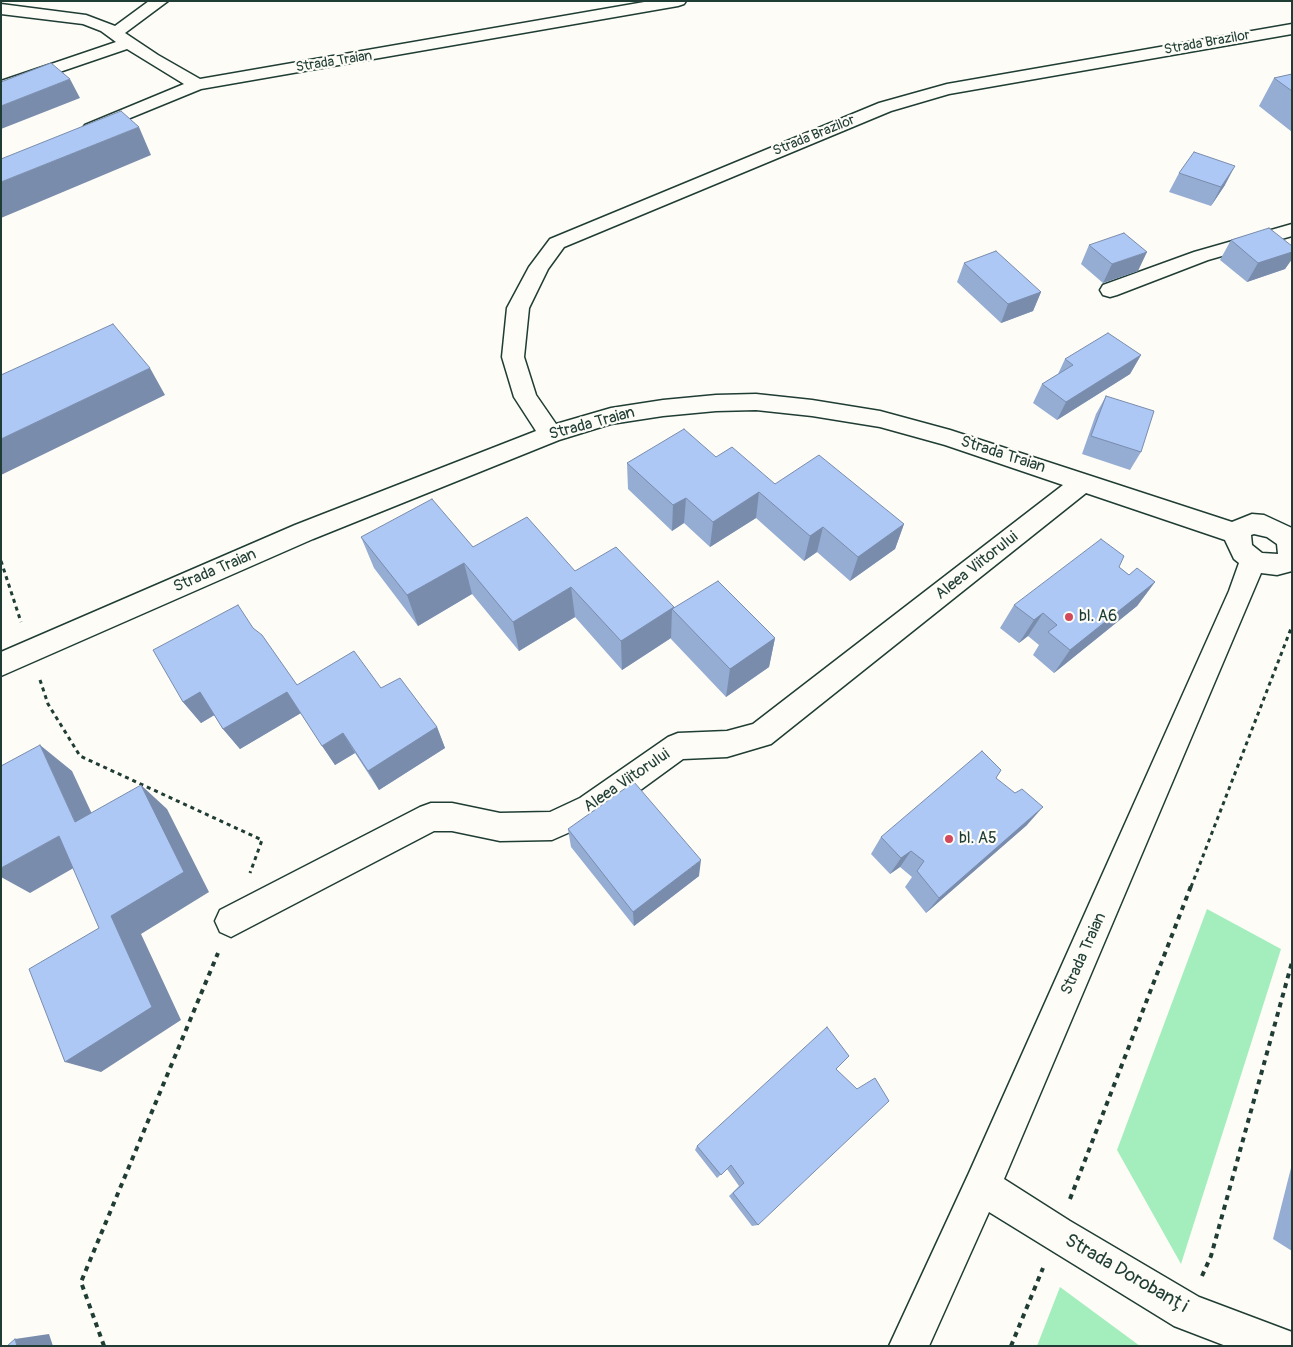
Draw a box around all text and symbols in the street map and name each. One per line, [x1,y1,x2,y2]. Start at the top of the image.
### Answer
street label: Strada Brazilor [1163,27,1251,59]
street label: Strada Traian [295,48,373,76]
street label: Strada Brazilor [771,112,857,160]
street label: Strada Traian [547,403,637,445]
street label: Strada Traian [958,432,1048,478]
street label: Aleea Viitorului [932,528,1022,604]
street label: Strada Traian [171,545,259,597]
place label: bl. A6 [1079,607,1117,627]
marker: bl. A6 [1063,611,1075,623]
street label: Aleea Viitorului [580,745,674,817]
place label: bl. A5 [959,829,997,849]
marker: bl. A5 [943,833,955,845]
street label: Strada Traian [1057,910,1111,998]
street label: Strada Dorobanți [1060,1230,1192,1318]

